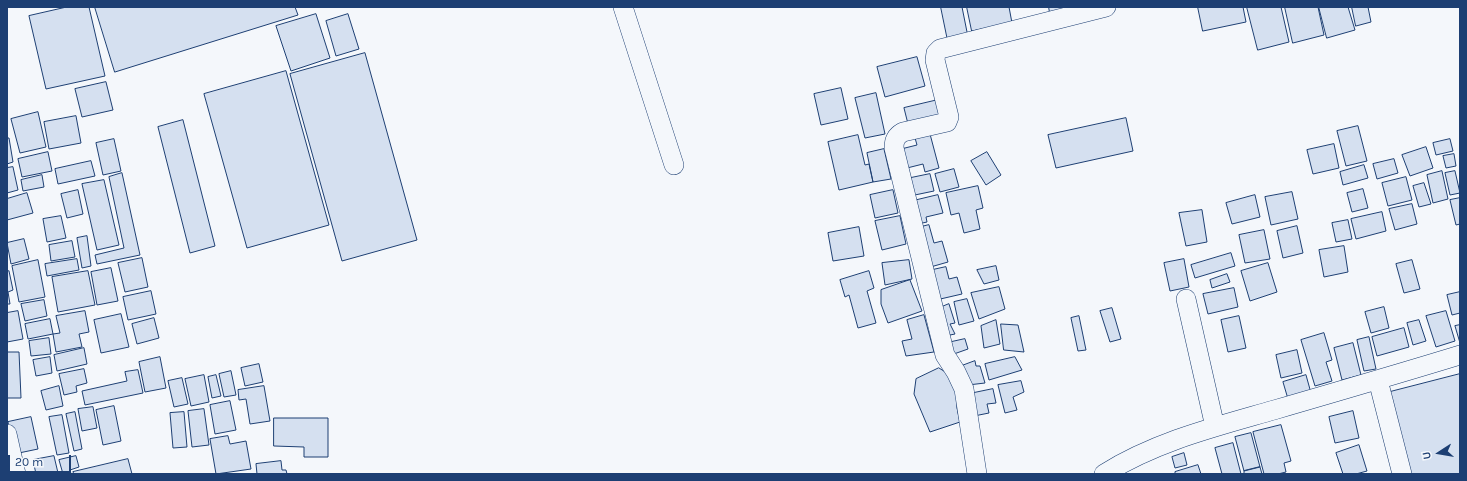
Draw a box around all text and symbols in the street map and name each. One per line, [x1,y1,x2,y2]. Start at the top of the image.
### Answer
north arrow [1419,433,1459,473]
scale bar [10,447,73,473]
text: U [1420,451,1434,461]
text: 20 m [15,455,43,469]

